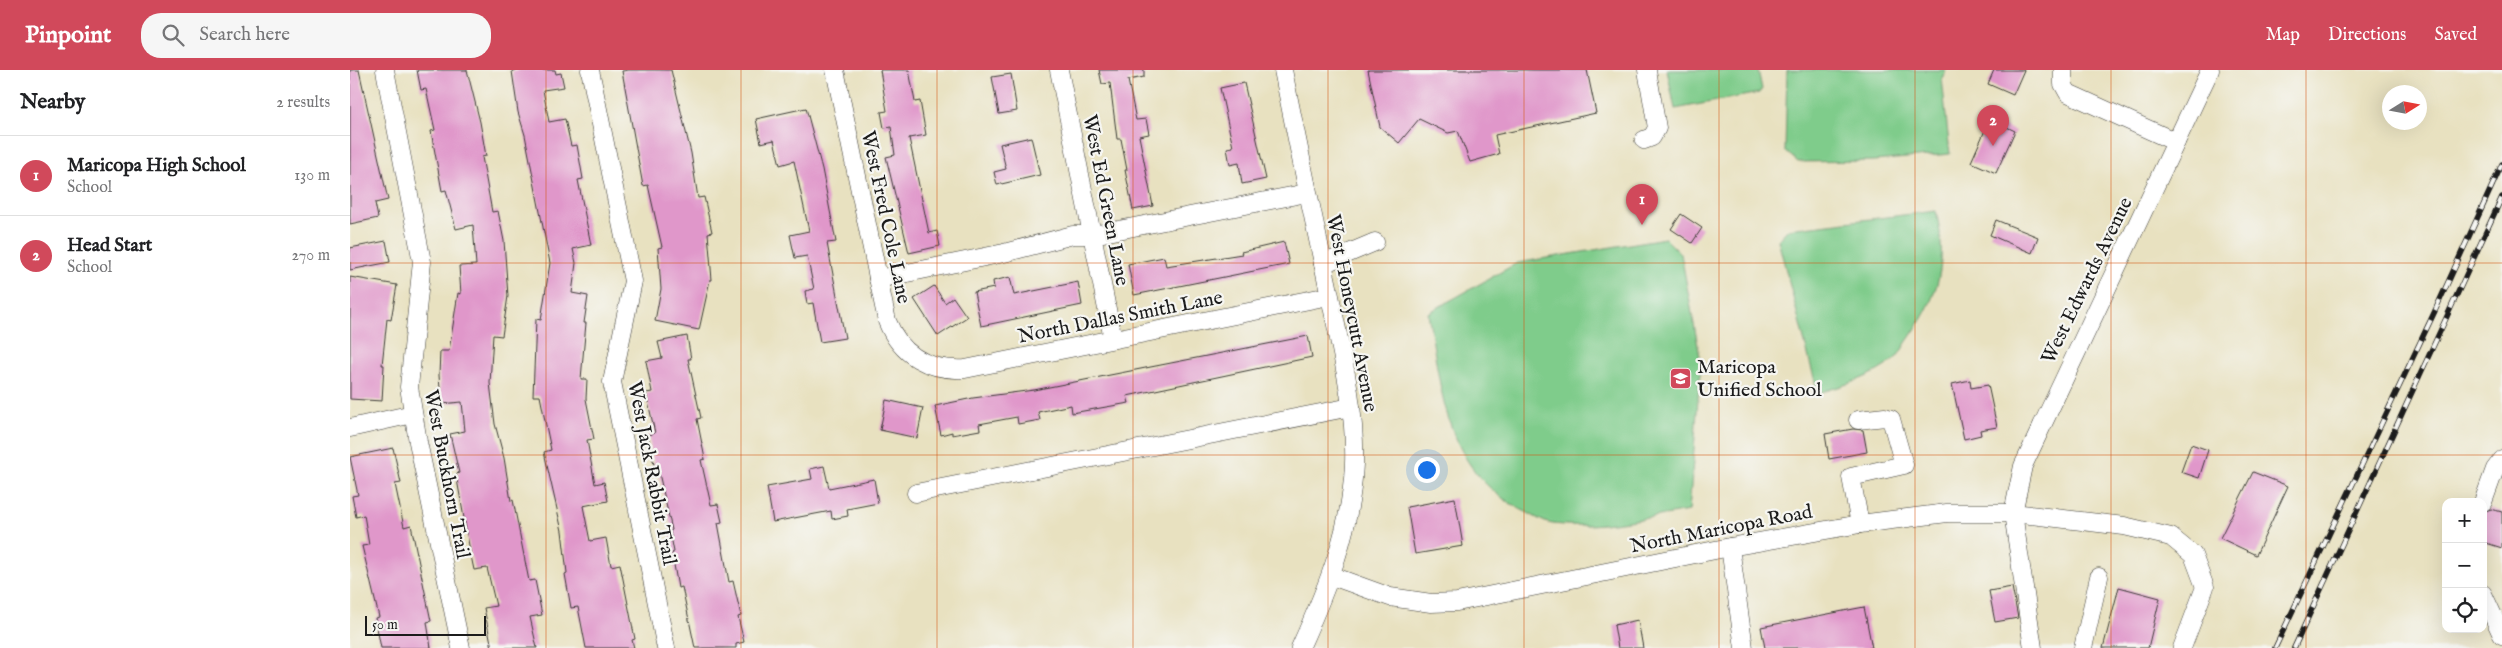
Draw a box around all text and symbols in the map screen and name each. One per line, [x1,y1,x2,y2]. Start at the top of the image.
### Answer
search box [141,13,491,58]
text: Pinpoint [25,20,111,51]
icon: search [159,21,187,49]
text: Search here [199,23,290,47]
text: Map [2266,24,2300,47]
text: Directions [2328,24,2406,47]
text: Saved [2434,24,2477,47]
north arrow [2382,85,2427,130]
text: Nearby [20,89,85,116]
text: 2 results [276,93,330,113]
pin: 2 [1977,105,2009,146]
street label: West Ed Green Lane [1077,113,1134,288]
street label: West Fred Cole Lane [855,129,916,306]
text: Maricopa High School [67,154,246,178]
text: 1 [33,166,39,186]
text: 130 m [294,166,330,186]
text: School [67,178,112,198]
pin: 1 [1626,184,1658,225]
street label: West Edwards Avenue [2036,193,2139,368]
street label: West Honeycutt Avenue [1320,212,1383,414]
text: Head Start [67,234,152,258]
text: 2 [32,246,40,266]
text: 270 m [291,246,330,266]
text: School [67,258,112,278]
street label: North Dallas Smith Lane [1016,285,1225,350]
place label: Maricopa Unified School [1697,355,1822,403]
school or university icon: Maricopa Unified School [1669,366,1693,390]
street label: West Jack Rabbit Trail [621,379,682,568]
street label: West Buckhorn Trail [418,388,475,562]
your location [1414,457,1440,483]
map controls [2442,498,2487,633]
button: + [2442,498,2487,543]
street label: North Maricopa Road [1628,499,1815,559]
button: − [2442,543,2487,588]
button: locate [2442,588,2487,633]
scale bar [365,613,486,636]
text: 50 m [372,616,398,634]

